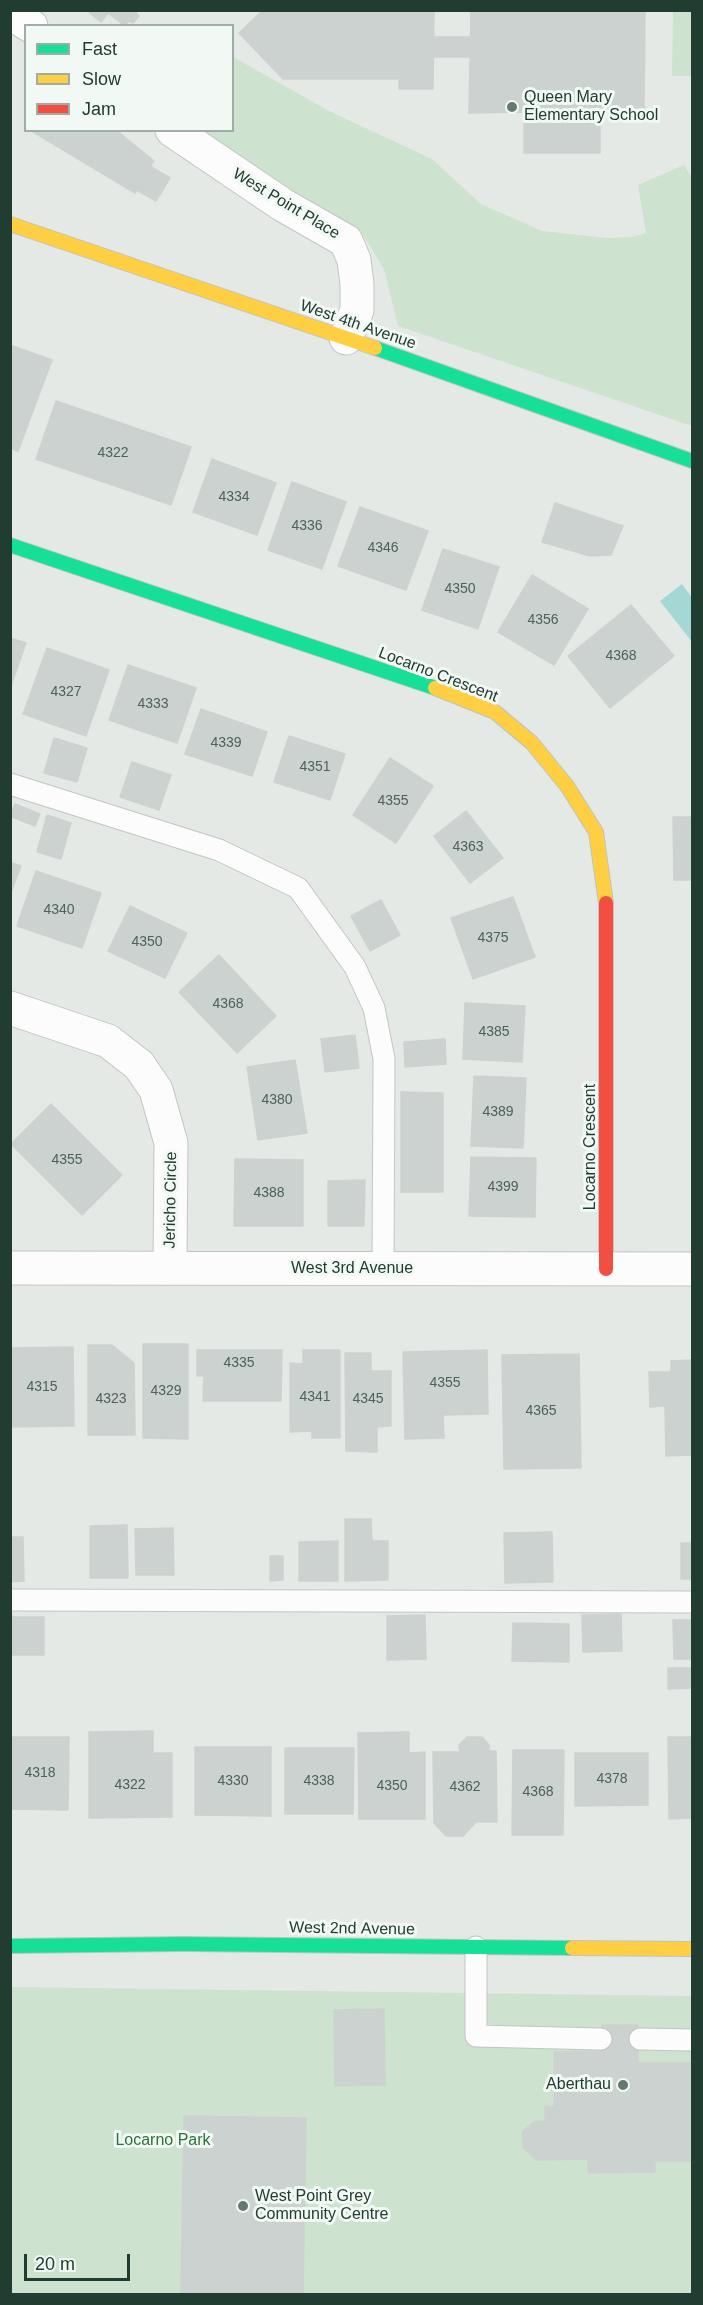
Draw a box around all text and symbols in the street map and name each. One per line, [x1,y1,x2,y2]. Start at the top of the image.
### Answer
legend [24,24,234,132]
text: Fast [82,39,117,59]
text: Slow [82,69,121,89]
place label: Queen Mary Elementary School [524,88,658,126]
text: Jam [82,99,116,119]
marker: Queen Mary Elementary School [505,100,519,114]
street label: West Point Place [229,164,343,244]
street label: West 4th Avenue [298,296,418,354]
house number: 4322 [97,445,129,461]
house number: 4334 [218,489,250,505]
house number: 4336 [291,518,323,534]
house number: 4346 [367,540,399,556]
house number: 4350 [444,581,476,597]
house number: 4356 [527,612,559,628]
street label: Locarno Crescent [376,643,500,707]
house number: 4368 [605,648,637,664]
house number: 4327 [50,684,82,700]
house number: 4333 [137,696,169,712]
house number: 4339 [210,735,242,751]
house number: 4351 [299,759,331,775]
house number: 4355 [377,793,409,809]
house number: 4363 [452,839,484,855]
house number: 4340 [43,902,75,918]
house number: 4375 [477,930,509,946]
house number: 4350 [131,934,163,950]
house number: 4368 [212,996,244,1012]
house number: 4385 [478,1024,510,1040]
street label: Locarno Crescent [581,1084,601,1210]
house number: 4380 [261,1092,293,1108]
house number: 4389 [482,1104,514,1120]
street label: Jericho Circle [161,1151,181,1249]
house number: 4355 [51,1152,83,1168]
house number: 4399 [487,1179,519,1195]
house number: 4388 [253,1185,285,1201]
street label: West 3rd Avenue [291,1259,413,1279]
house number: 4335 [223,1355,255,1371]
house number: 4355 [429,1375,461,1391]
house number: 4315 [26,1379,58,1395]
house number: 4329 [150,1383,182,1399]
house number: 4341 [299,1389,331,1405]
house number: 4323 [95,1391,127,1407]
house number: 4345 [352,1391,384,1407]
house number: 4365 [525,1403,557,1419]
house number: 4318 [24,1765,56,1781]
house number: 4378 [596,1771,628,1787]
house number: 4330 [217,1773,249,1789]
house number: 4338 [303,1773,335,1789]
house number: 4322 [114,1777,146,1793]
house number: 4350 [376,1778,408,1794]
house number: 4362 [449,1779,481,1795]
house number: 4368 [522,1784,554,1800]
street label: West 2nd Avenue [289,1918,415,1940]
place label: Aberthau [546,2075,611,2095]
marker: Aberthau [616,2078,630,2092]
park label: Locarno Park [115,2131,211,2151]
place label: West Point Grey Community Centre [255,2187,388,2225]
marker: West Point Grey Community Centre [236,2199,250,2213]
scale bar [27,2242,134,2280]
text: 20 m [35,2254,75,2274]

